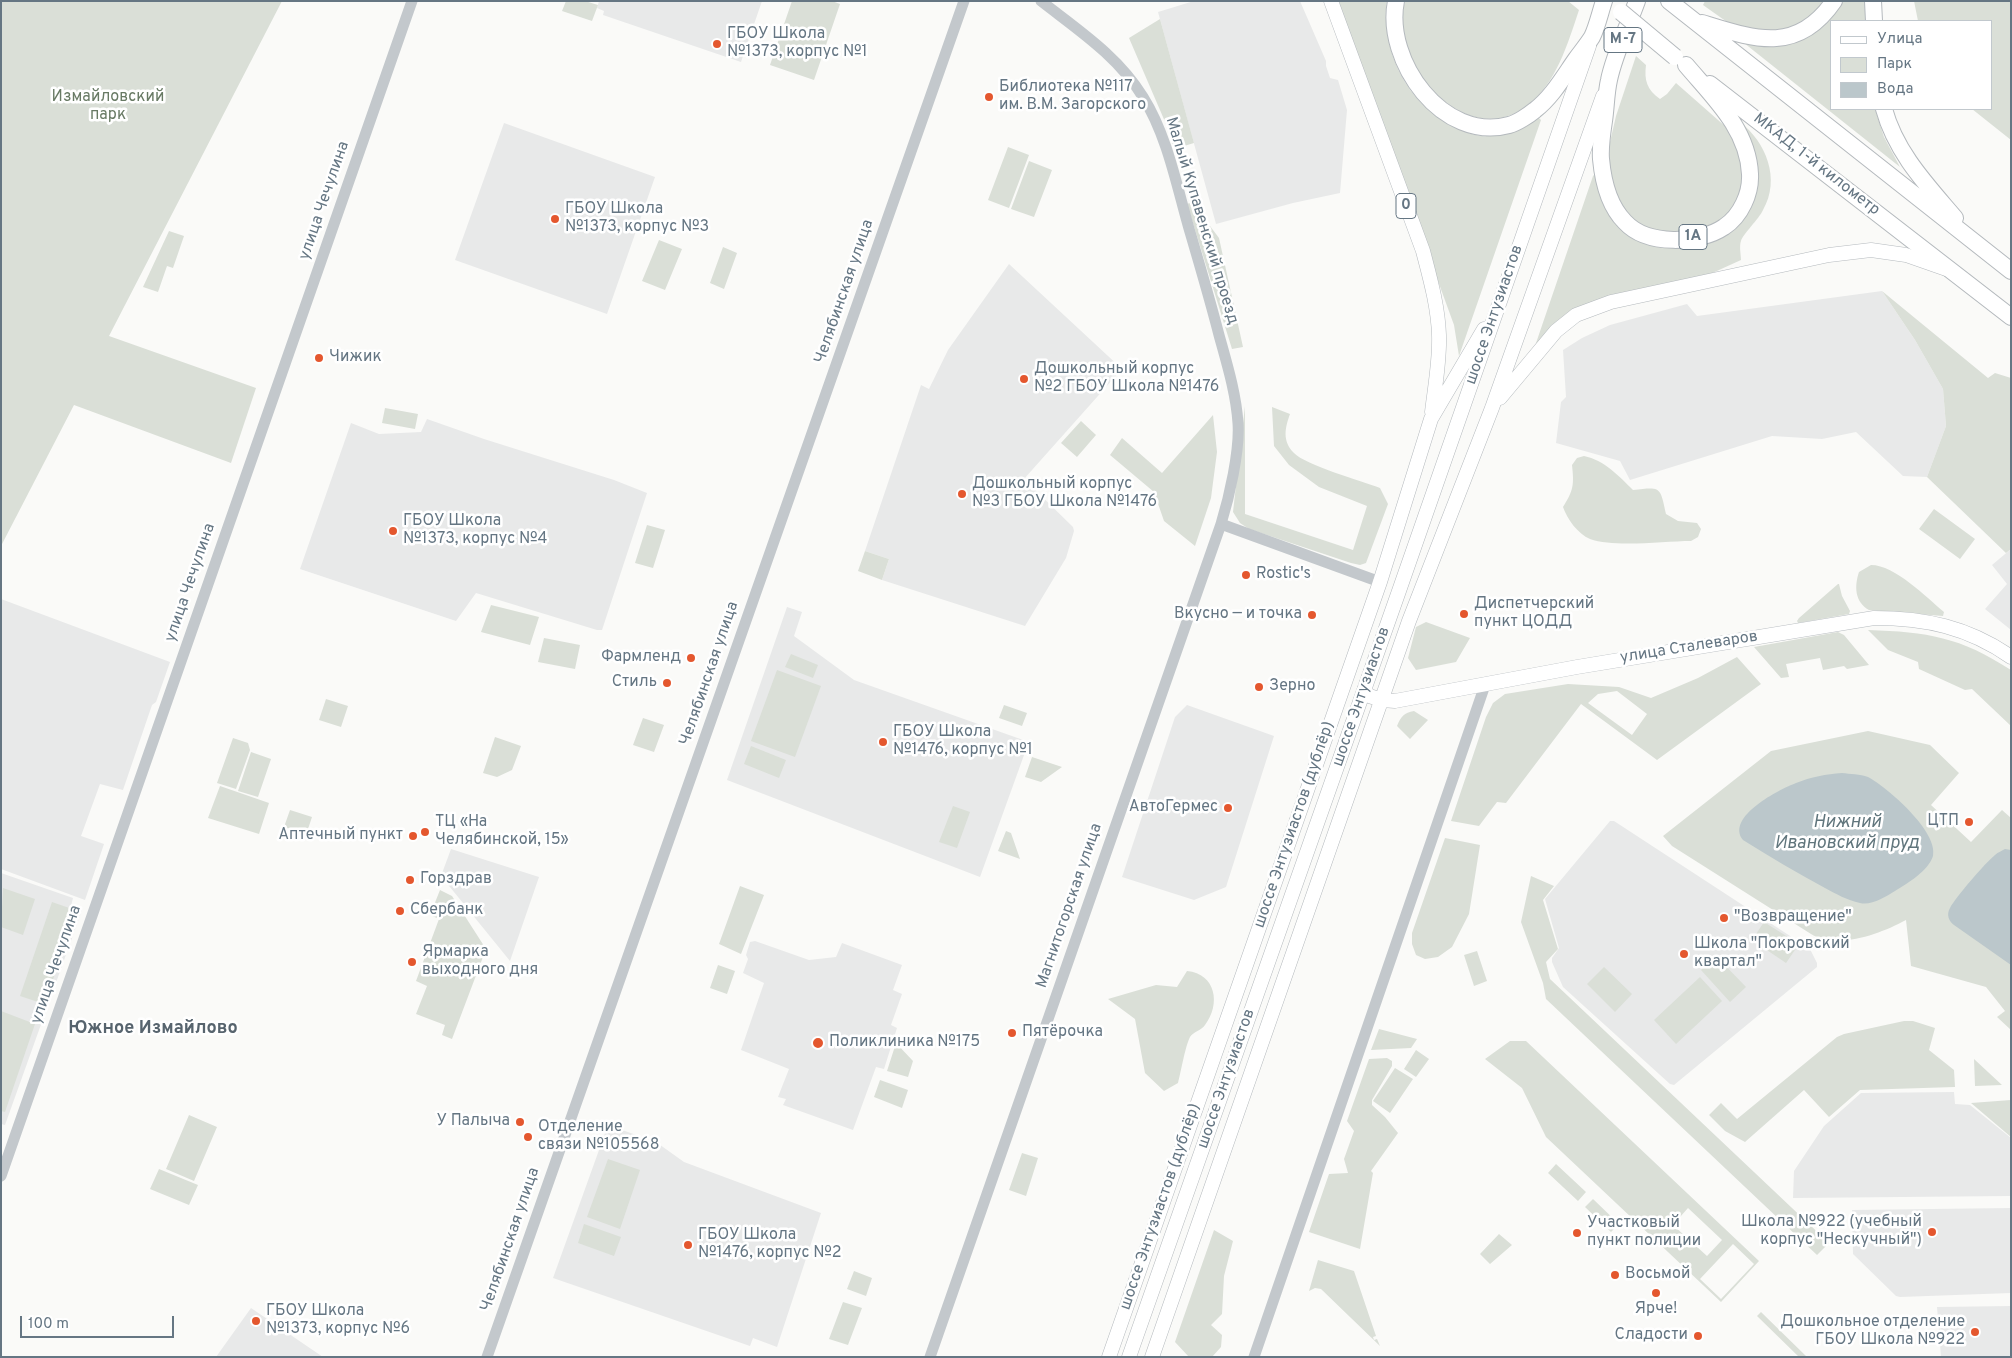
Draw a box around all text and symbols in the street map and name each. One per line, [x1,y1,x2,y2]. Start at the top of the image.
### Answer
legend [1830,20,1992,110]
place label: ГБОУ Школа №1373, корпус №1 [727,25,867,63]
road number: М-7 [1604,28,1642,52]
text: Улица [1877,30,1922,49]
marker: ГБОУ Школа №1373, корпус №1 [711,38,723,50]
text: Парк [1877,55,1912,74]
place label: Библиотека №117 им. В.М. Загорского [999,78,1146,116]
text: Вода [1877,80,1913,99]
park label: Измайловский парк [52,88,164,126]
marker: Библиотека №117 им. В.М. Загорского [983,91,995,103]
street label: МКАД, 1-й километр [1749,110,1883,220]
street label: Малый Купавенский проезд [1160,115,1242,327]
street label: улица Чечулина [296,139,354,263]
road number: 0 [1396,194,1416,218]
place label: ГБОУ Школа №1373, корпус №3 [565,200,709,238]
marker: ГБОУ Школа №1373, корпус №3 [549,213,561,225]
street label: Челябинская улица [811,217,879,367]
road number: 1A [1679,224,1707,250]
street label: шоссе Энтузиастов [1462,243,1528,387]
place label: Чижик [329,348,382,368]
marker: Чижик [313,352,325,364]
place label: Дошкольный корпус №2 ГБОУ Школа №1476 [1034,360,1219,398]
marker: Дошкольный корпус №2 ГБОУ Школа №1476 [1018,373,1030,385]
place label: Дошкольный корпус №3 ГБОУ Школа №1476 [972,475,1157,513]
marker: Дошкольный корпус №3 ГБОУ Школа №1476 [956,488,968,500]
place label: ГБОУ Школа №1373, корпус №4 [403,512,547,550]
street label: улица Чечулина [162,521,220,645]
marker: ГБОУ Школа №1373, корпус №4 [387,525,399,537]
place label: Rostic's [1256,565,1311,585]
marker: Rostic's [1240,569,1252,581]
place label: Диспетчерский пункт ЦОДД [1474,595,1594,633]
street label: Челябинская улица [676,599,744,749]
place label: Вкусно — и точка [1174,605,1302,625]
marker: Диспетчерский пункт ЦОДД [1458,608,1470,620]
marker: Вкусно — и точка [1306,609,1318,621]
street label: шоссе Энтузиастов [1329,625,1395,769]
street label: улица Сталеваров [1619,628,1759,668]
place label: Фармленд [601,648,681,668]
marker: Фармленд [685,652,697,664]
place label: Стиль [612,673,657,693]
marker: Стиль [661,677,673,689]
place label: Зерно [1269,677,1315,697]
marker: Зерно [1253,681,1265,693]
street label: шоссе Энтузиастов (дублёр) [1251,719,1339,931]
place label: ГБОУ Школа №1476, корпус №1 [893,723,1033,761]
marker: ГБОУ Школа №1476, корпус №1 [877,736,889,748]
place label: АвтоГермес [1129,798,1218,818]
marker: АвтоГермес [1222,802,1234,814]
water label: Нижний Ивановский пруд [1774,812,1920,854]
place label: ЦТП [1927,812,1959,832]
place label: ТЦ «На Челябинской, 15» [435,813,569,851]
marker: ЦТП [1963,816,1975,828]
street label: Магнитогорская улица [1033,821,1107,991]
place label: Аптечный пункт [278,826,403,846]
marker: ТЦ «На Челябинской, 15» [419,826,431,838]
marker: Аптечный пункт [407,830,419,842]
place label: Горздрав [420,870,492,890]
marker: Горздрав [404,874,416,886]
place label: Сбербанк [410,901,483,921]
street label: улица Чечулина [28,903,86,1027]
marker: Сбербанк [394,905,406,917]
place label: "Возвращение" [1734,908,1852,928]
marker: "Возвращение" [1718,912,1730,924]
place label: Школа "Покровский квартал" [1694,935,1850,973]
place label: Ярмарка выходного дня [422,943,538,981]
marker: Школа "Покровский квартал" [1678,948,1690,960]
marker: Ярмарка выходного дня [406,956,418,968]
street label: шоссе Энтузиастов [1194,1007,1260,1151]
district label: Южное Измайлово [68,1018,238,1040]
place label: Пятёрочка [1022,1023,1103,1043]
marker: Пятёрочка [1006,1027,1018,1039]
place label: Поликлиника №175 [829,1033,980,1053]
marker: Поликлиника №175 [811,1036,825,1050]
street label: шоссе Энтузиастов (дублёр) [1117,1101,1205,1313]
place label: У Палыча [437,1112,510,1132]
marker: У Палыча [514,1116,526,1128]
place label: Отделение связи №105568 [538,1118,659,1156]
marker: Отделение связи №105568 [522,1131,534,1143]
street label: Челябинская улица [477,1165,545,1315]
place label: Школа №922 (учебный корпус "Нескучный") [1741,1213,1922,1251]
place label: Участковый пункт полиции [1587,1214,1701,1252]
place label: ГБОУ Школа №1476, корпус №2 [698,1226,842,1264]
marker: Школа №922 (учебный корпус "Нескучный") [1926,1226,1938,1238]
marker: Участковый пункт полиции [1571,1227,1583,1239]
marker: ГБОУ Школа №1476, корпус №2 [682,1239,694,1251]
place label: Восьмой [1625,1265,1690,1285]
marker: Восьмой [1609,1269,1621,1281]
marker: Ярче! [1650,1287,1662,1299]
place label: Ярче! [1635,1300,1677,1320]
place label: ГБОУ Школа №1373, корпус №6 [266,1302,410,1340]
scale bar [22,1306,176,1338]
place label: Дошкольное отделение ГБОУ Школа №922 [1780,1313,1965,1351]
text: 100 m [28,1315,69,1334]
marker: ГБОУ Школа №1373, корпус №6 [250,1315,262,1327]
place label: Сладости [1615,1326,1688,1346]
marker: Дошкольное отделение ГБОУ Школа №922 [1969,1326,1981,1338]
marker: Сладости [1692,1330,1704,1342]

